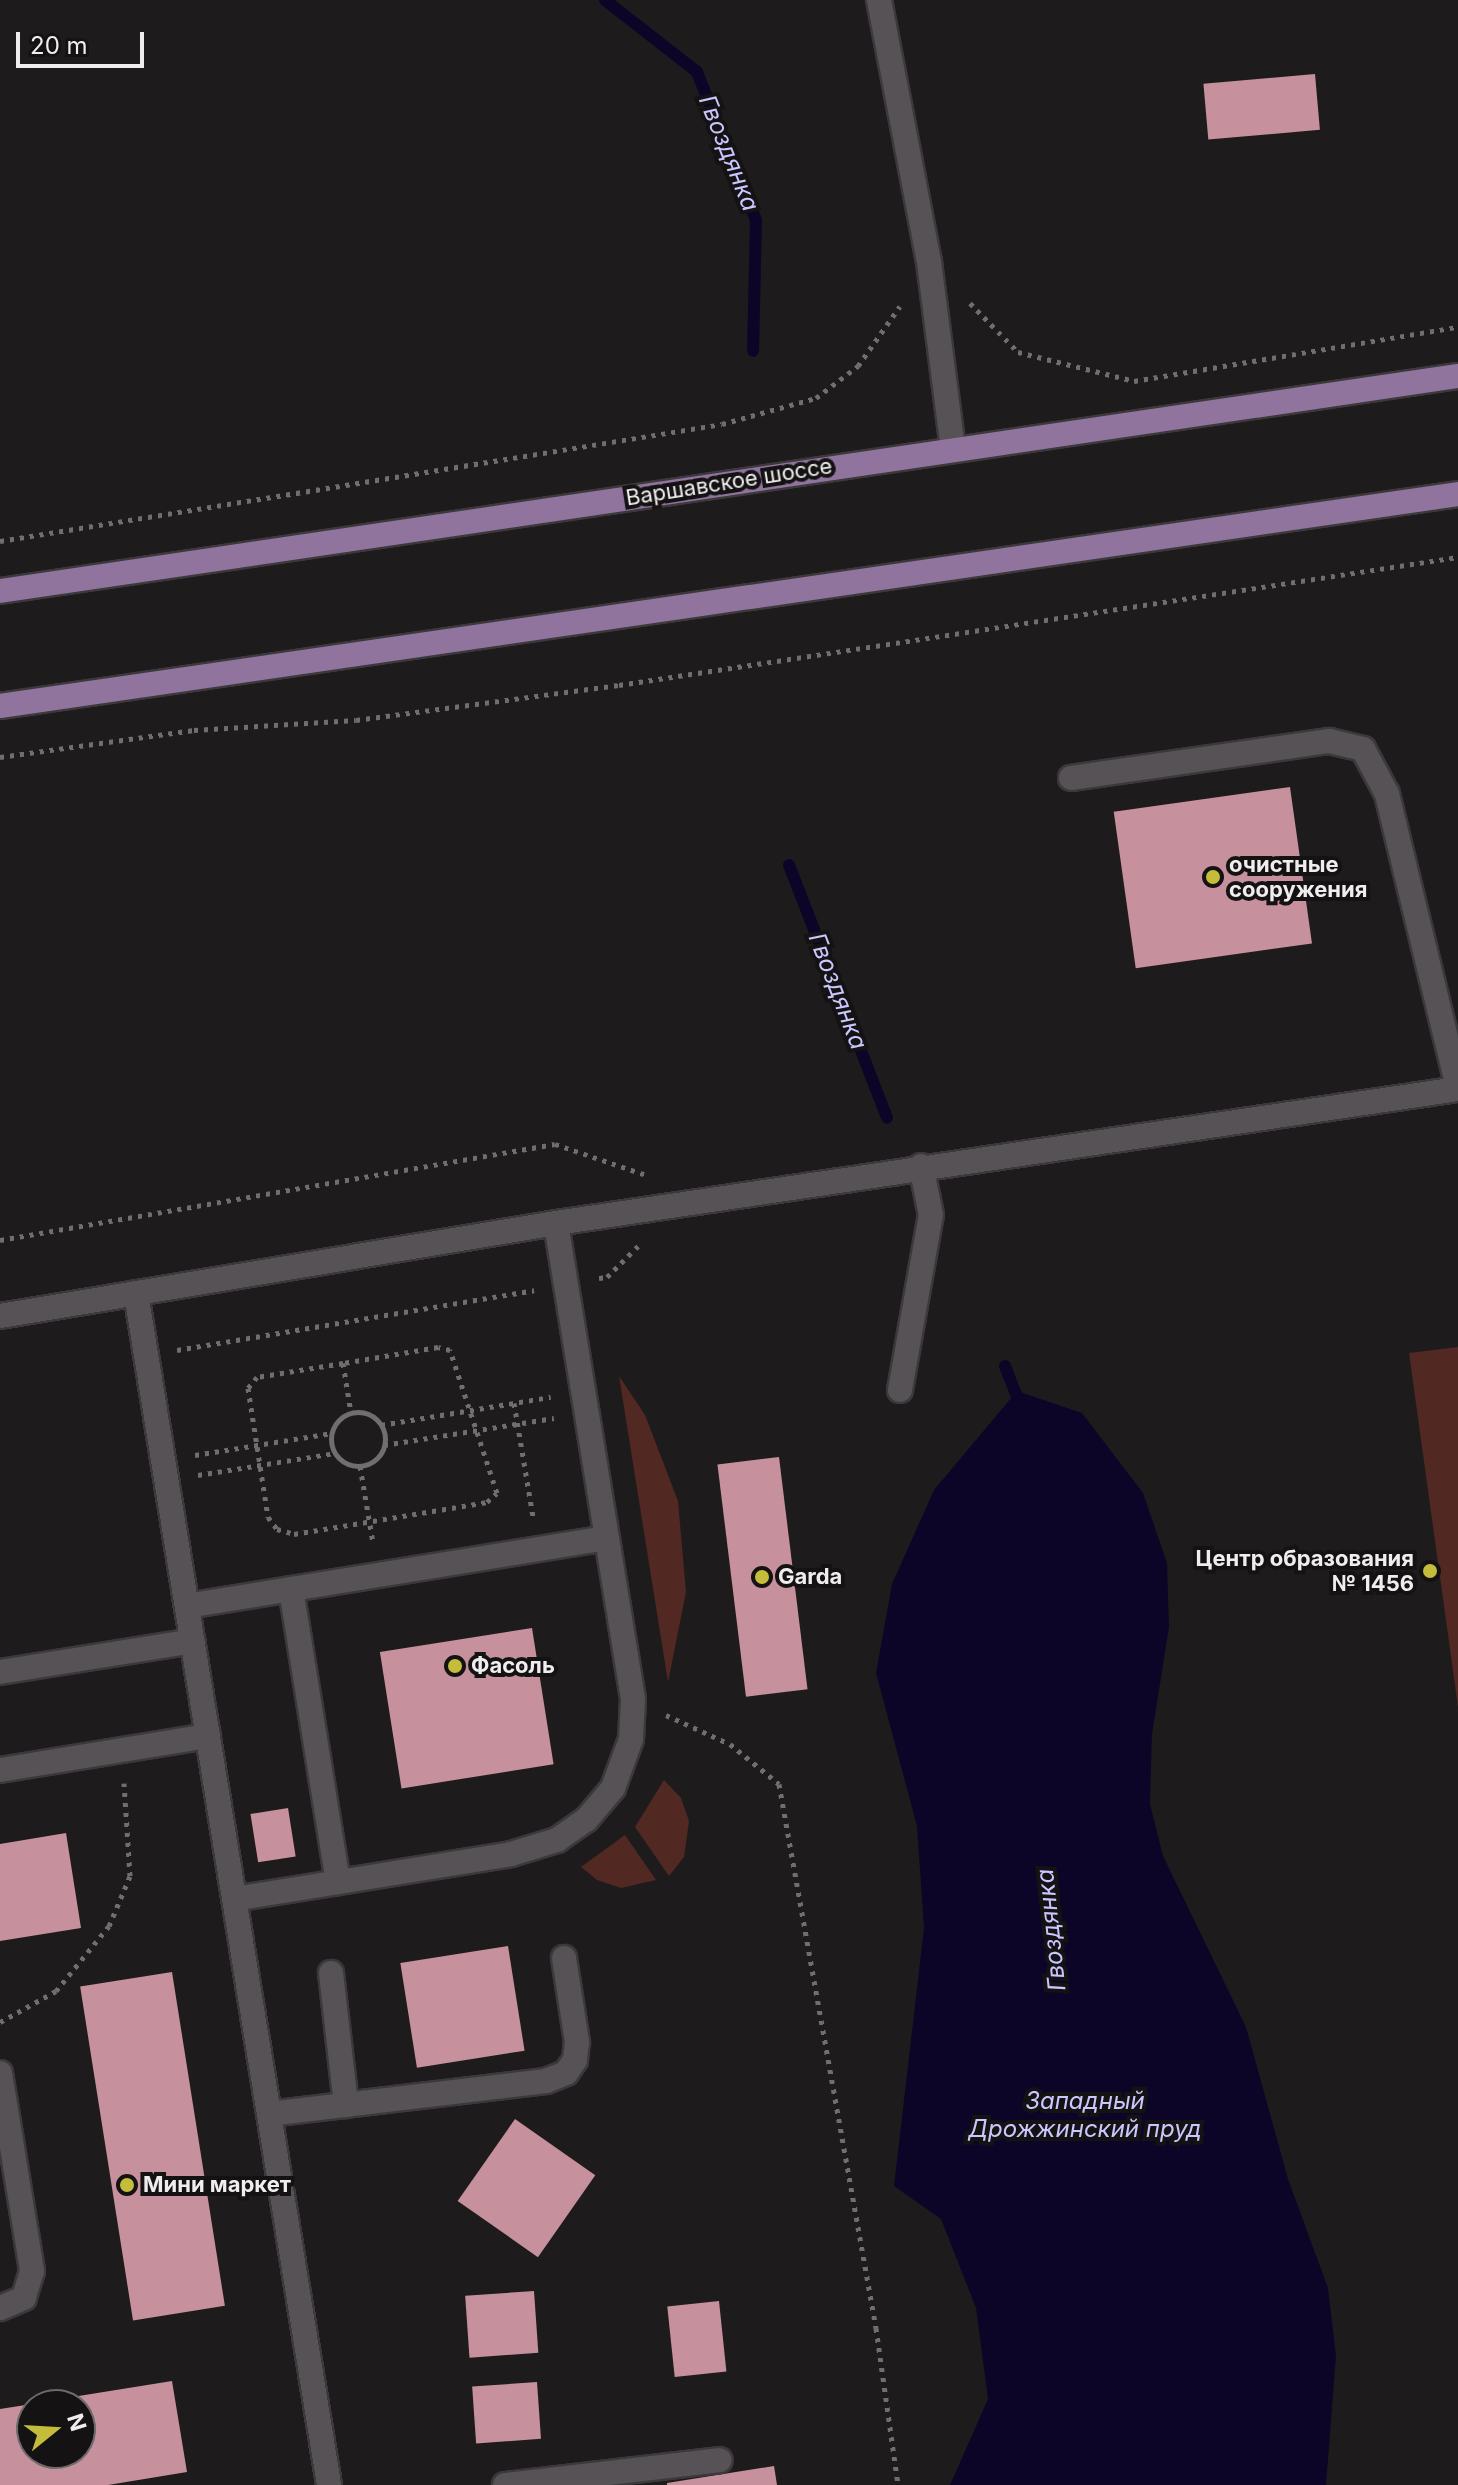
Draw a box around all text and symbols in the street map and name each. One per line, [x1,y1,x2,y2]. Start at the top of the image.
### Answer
scale bar [20,16,148,66]
text: 20 m [30,31,88,60]
water label: Гвоздянка [693,91,765,215]
street label: Варшавское шоссе [624,453,834,511]
place label: очистные сооружения [1229,851,1367,902]
marker: очистные сооружения [1204,868,1222,886]
water label: Гвоздянка [803,929,873,1053]
place label: Центр образования № 1456 [1196,1545,1414,1596]
marker: Центр образования № 1456 [1421,1562,1439,1580]
place label: Garda [778,1564,842,1590]
marker: Garda [753,1568,771,1586]
place label: Фасоль [471,1653,555,1679]
marker: Фасоль [446,1657,464,1675]
water label: Гвоздянка [1030,1868,1072,1992]
water label: Западный Дрожжинский пруд [968,2087,1202,2143]
place label: Мини маркет [143,2172,291,2198]
marker: Мини маркет [118,2176,136,2194]
north arrow [16,2389,96,2469]
text: N [62,2410,92,2434]

